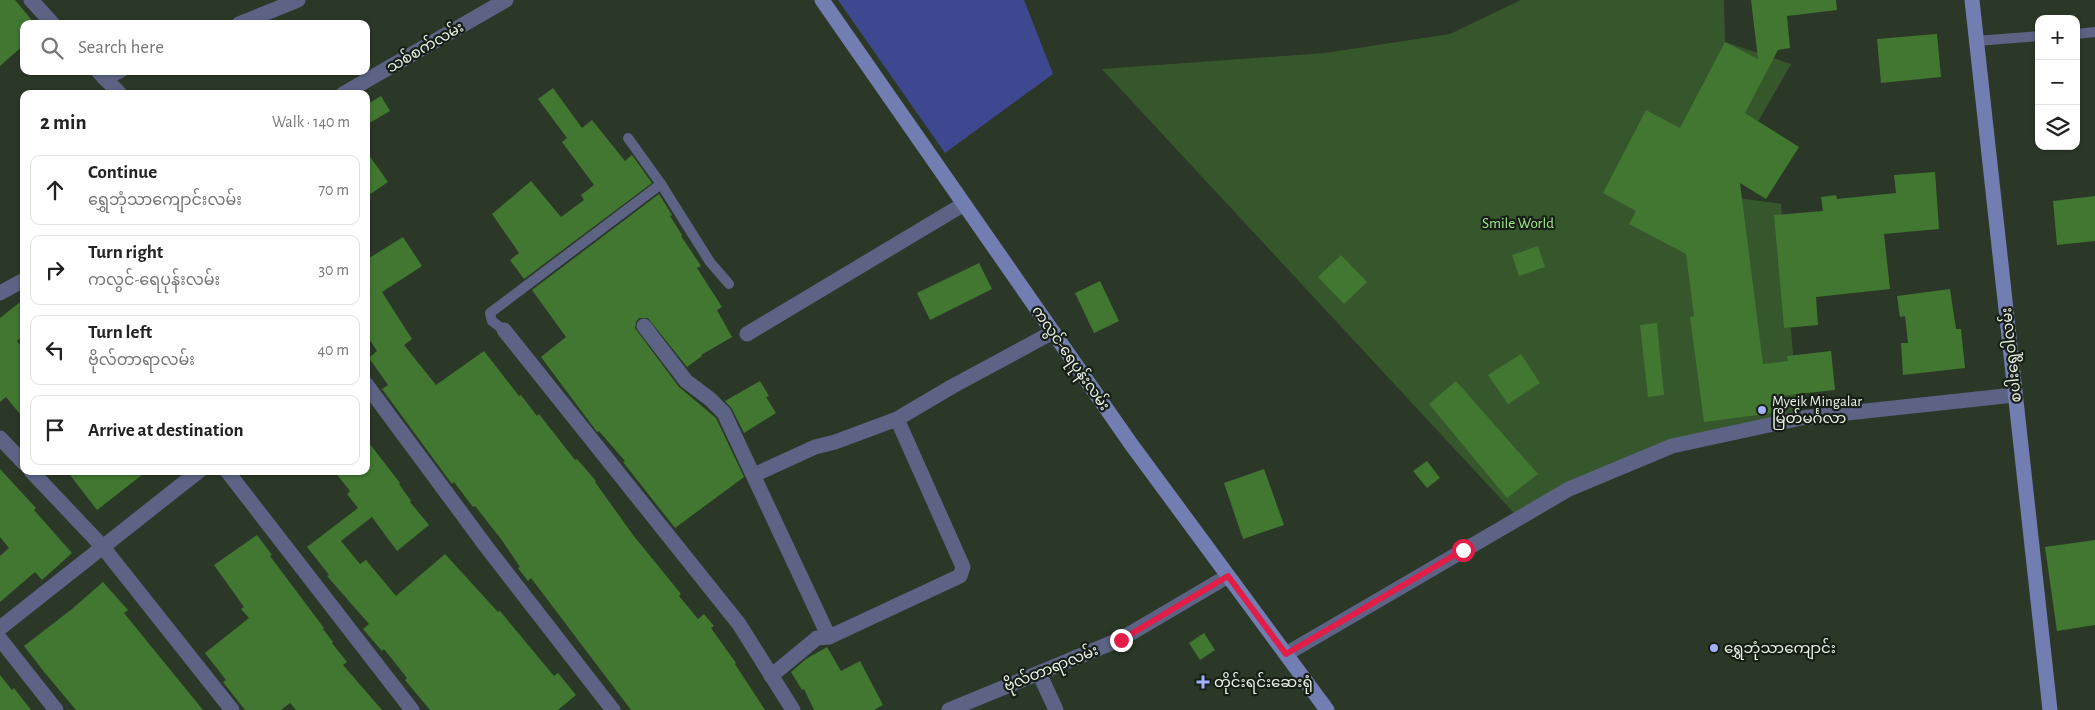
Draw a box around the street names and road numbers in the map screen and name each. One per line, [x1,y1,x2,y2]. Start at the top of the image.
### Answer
street label: သစ်စက်လမ်း [383,17,466,75]
street label: ကလွင်-ရေပုန်းလမ်း [1026,302,1115,416]
street label: စပါးရွေဝါလမ်း [1996,306,2028,403]
street label: ဗိုလ်တာရာလမ်း [1001,640,1102,698]

